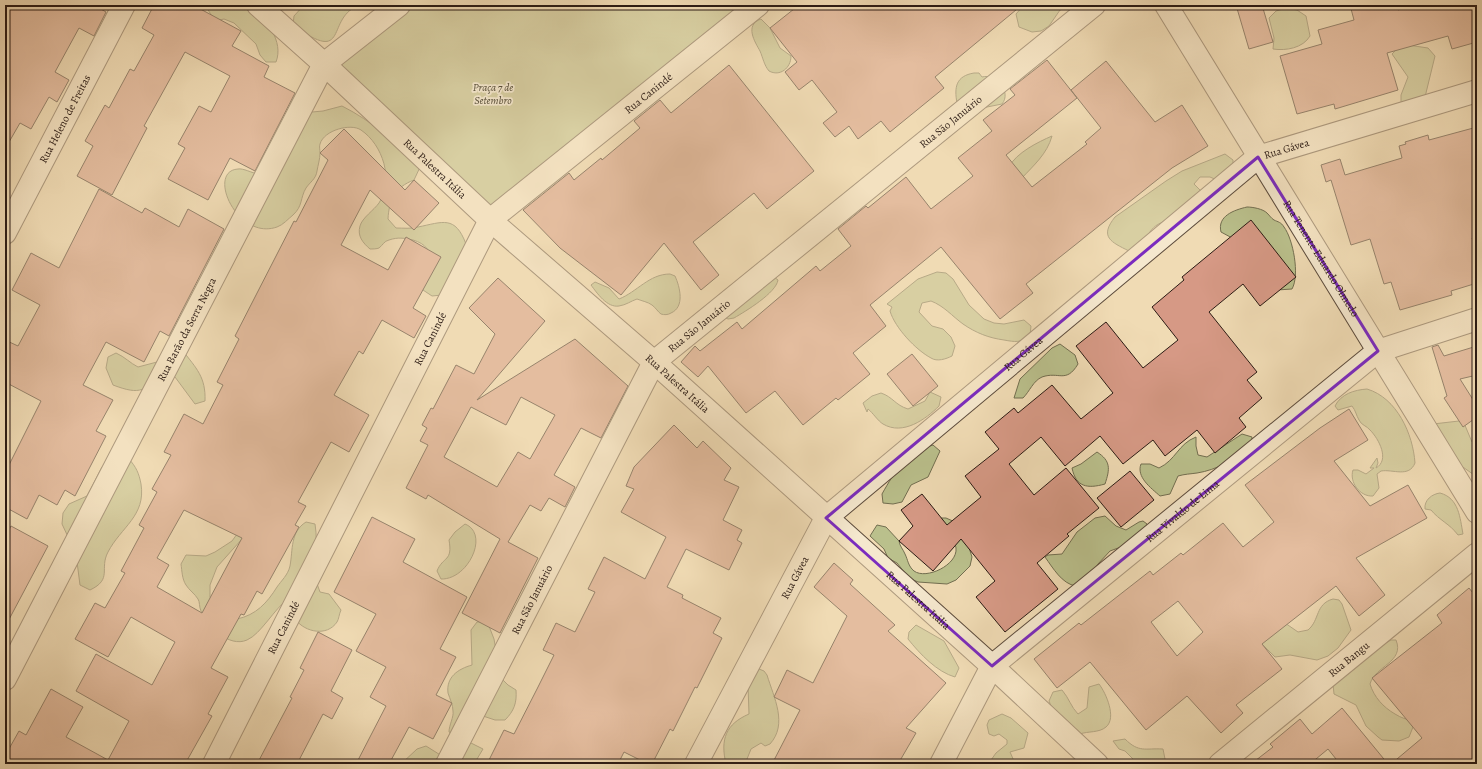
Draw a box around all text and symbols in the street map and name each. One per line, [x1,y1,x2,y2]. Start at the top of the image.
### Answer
street label: Rua Canindé [621,69,676,117]
street label: Rua Heleno de Freitas [36,72,94,166]
park label: Praça 7 de Setembro [473,80,513,108]
street label: Rua São Januário [916,92,986,152]
street label: Rua Palestra Itália [400,135,470,203]
street label: Rua Gávea [1262,135,1312,163]
street label: Rua Tenente Eduardo Olmedo [1279,197,1363,320]
street label: Rua Barão da Serra Negra [154,274,220,384]
street label: Rua São Januário [665,296,734,356]
street label: Rua Canindé [411,310,450,368]
street label: Rua Gávea [1001,332,1047,374]
street label: Rua Palestra Itália [642,351,713,417]
street label: Rua Vivaldo de Lima [1142,476,1223,546]
street label: Rua Gávea [777,553,813,602]
street label: Rua São Januário [508,562,557,637]
street label: Rua Palestra Itália [883,567,954,634]
street label: Rua Canindé [264,599,303,657]
street label: Rua Bangu [1325,638,1373,681]

